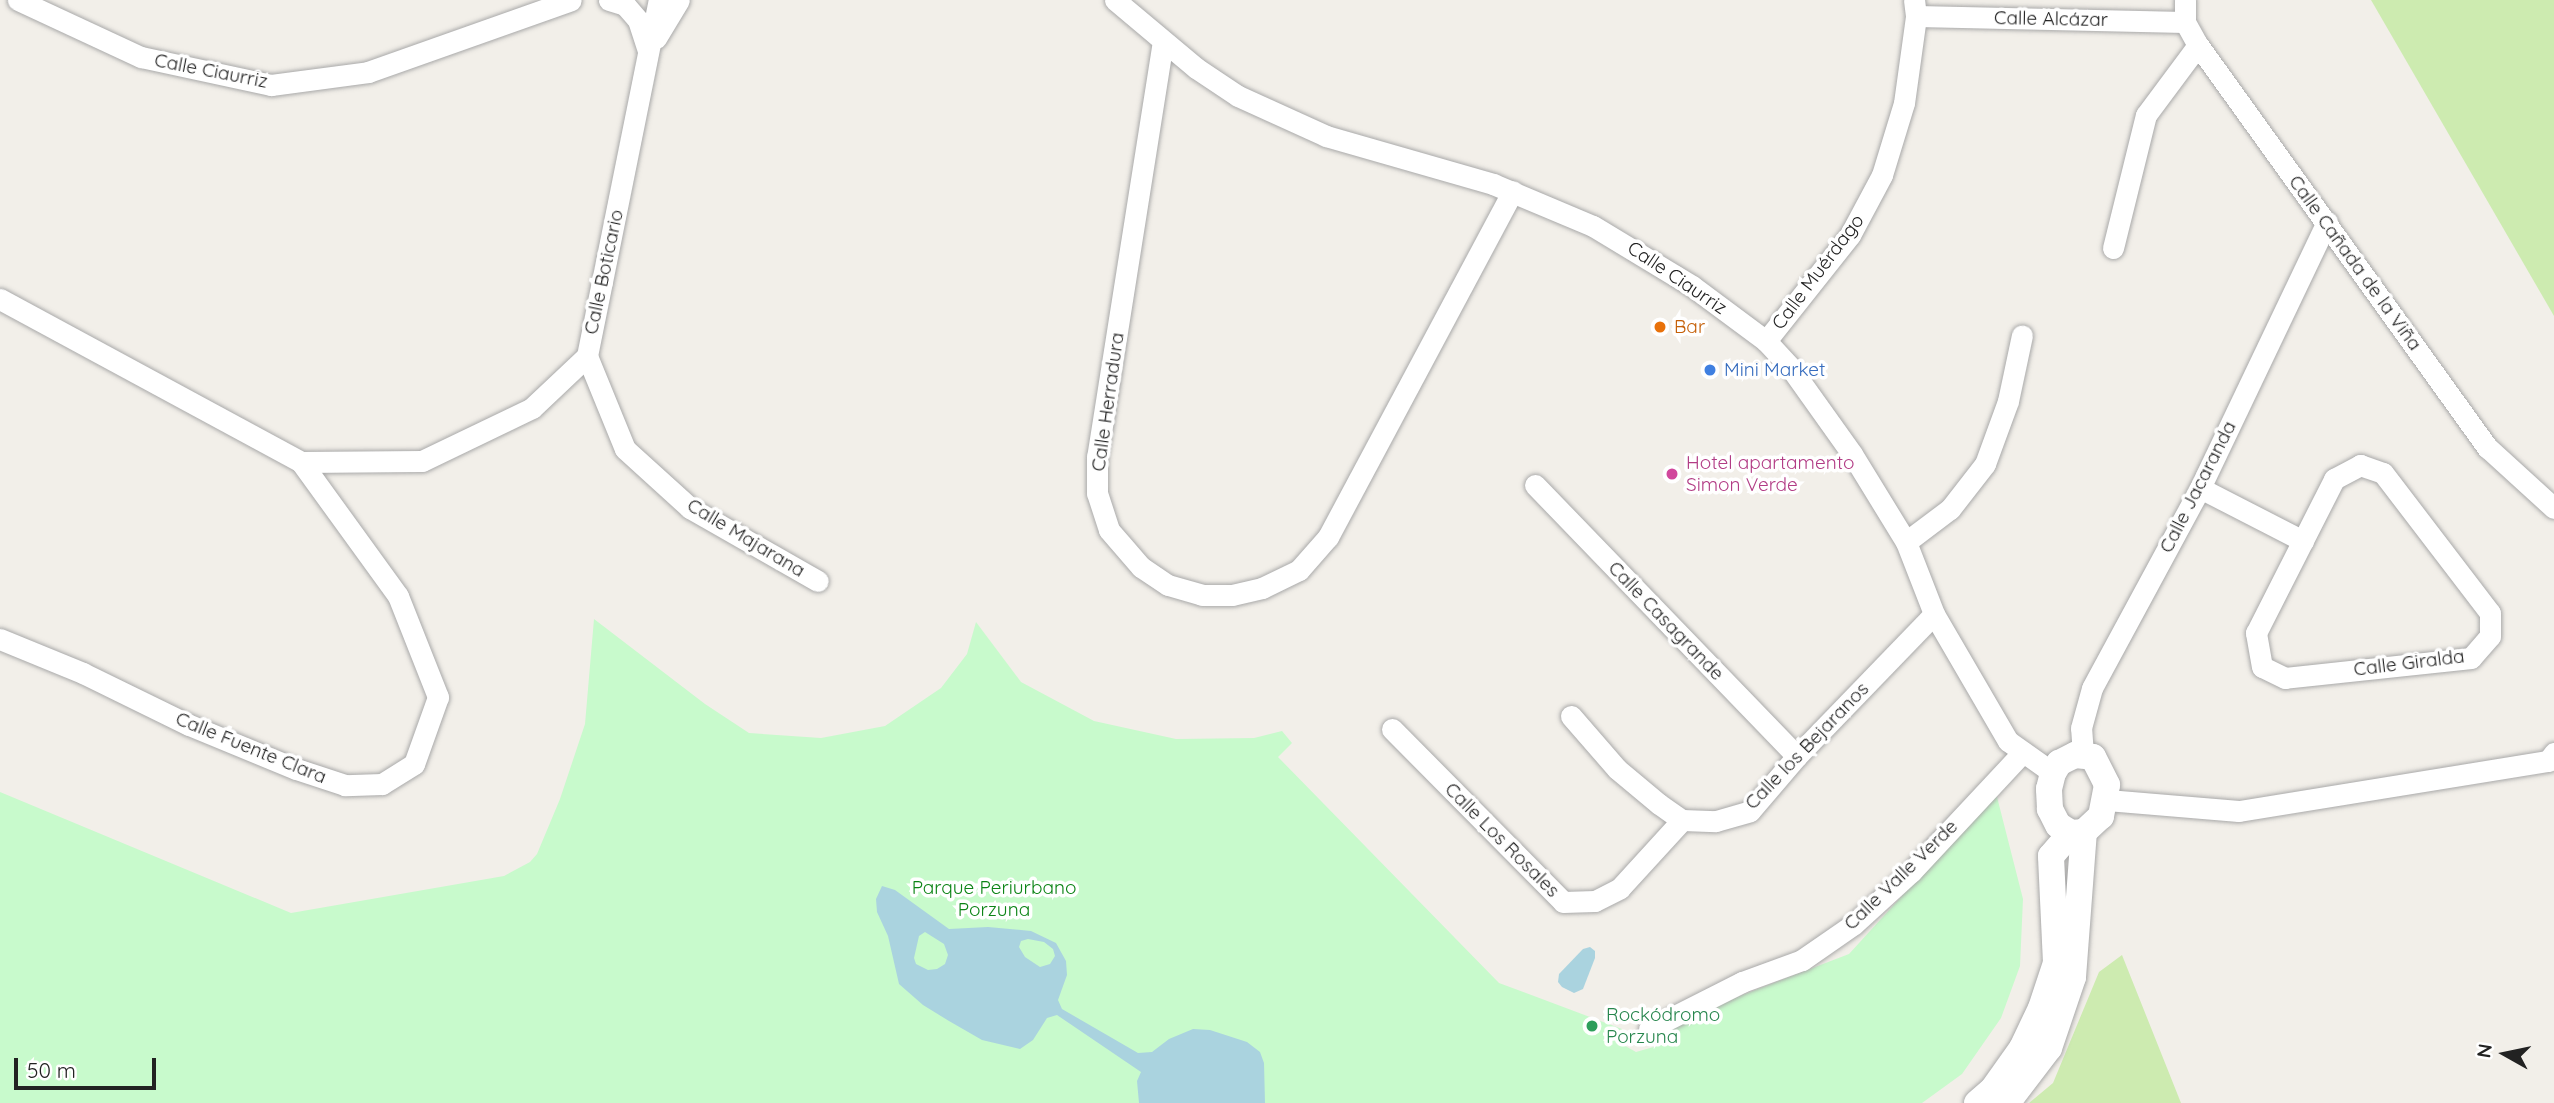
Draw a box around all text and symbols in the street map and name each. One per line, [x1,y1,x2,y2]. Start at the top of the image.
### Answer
street label: Calle Alcázar [1994,7,2108,31]
street label: Calle Ciaurriz [152,49,270,93]
street label: Calle Cañada de la Viña [2284,171,2426,355]
street label: Calle Boticario [580,208,628,336]
street label: Calle Muérdago [1767,210,1869,334]
street label: Calle Ciaurriz [1623,236,1731,320]
place label: Bar [1674,316,1705,338]
marker: Bar [1652,319,1668,335]
street label: Calle Herradura [1087,331,1129,473]
place label: Mini Market [1724,359,1825,381]
marker: Mini Market [1702,362,1718,378]
street label: Calle Jacaranda [2155,417,2241,557]
place label: Hotel apartamento Simon Verde [1686,452,1854,496]
marker: Hotel apartamento Simon Verde [1664,466,1680,482]
street label: Calle Majarana [683,494,809,582]
street label: Calle Casagrande [1603,557,1729,685]
street label: Calle Giralda [2352,645,2466,681]
street label: Calle los Bejaranos [1741,678,1873,814]
street label: Calle Fuente Clara [172,707,330,789]
street label: Calle Los Rosales [1440,778,1564,902]
street label: Calle Valle Verde [1840,815,1962,935]
park label: Parque Periurbano Porzuna [912,877,1076,921]
place label: Rockódromo Porzuna [1606,1004,1720,1048]
marker: Rockódromo Porzuna [1584,1018,1600,1034]
north arrow [2470,1019,2540,1089]
text: N [2471,1042,2497,1059]
scale bar [18,1044,159,1088]
text: 50 m [27,1057,76,1083]

